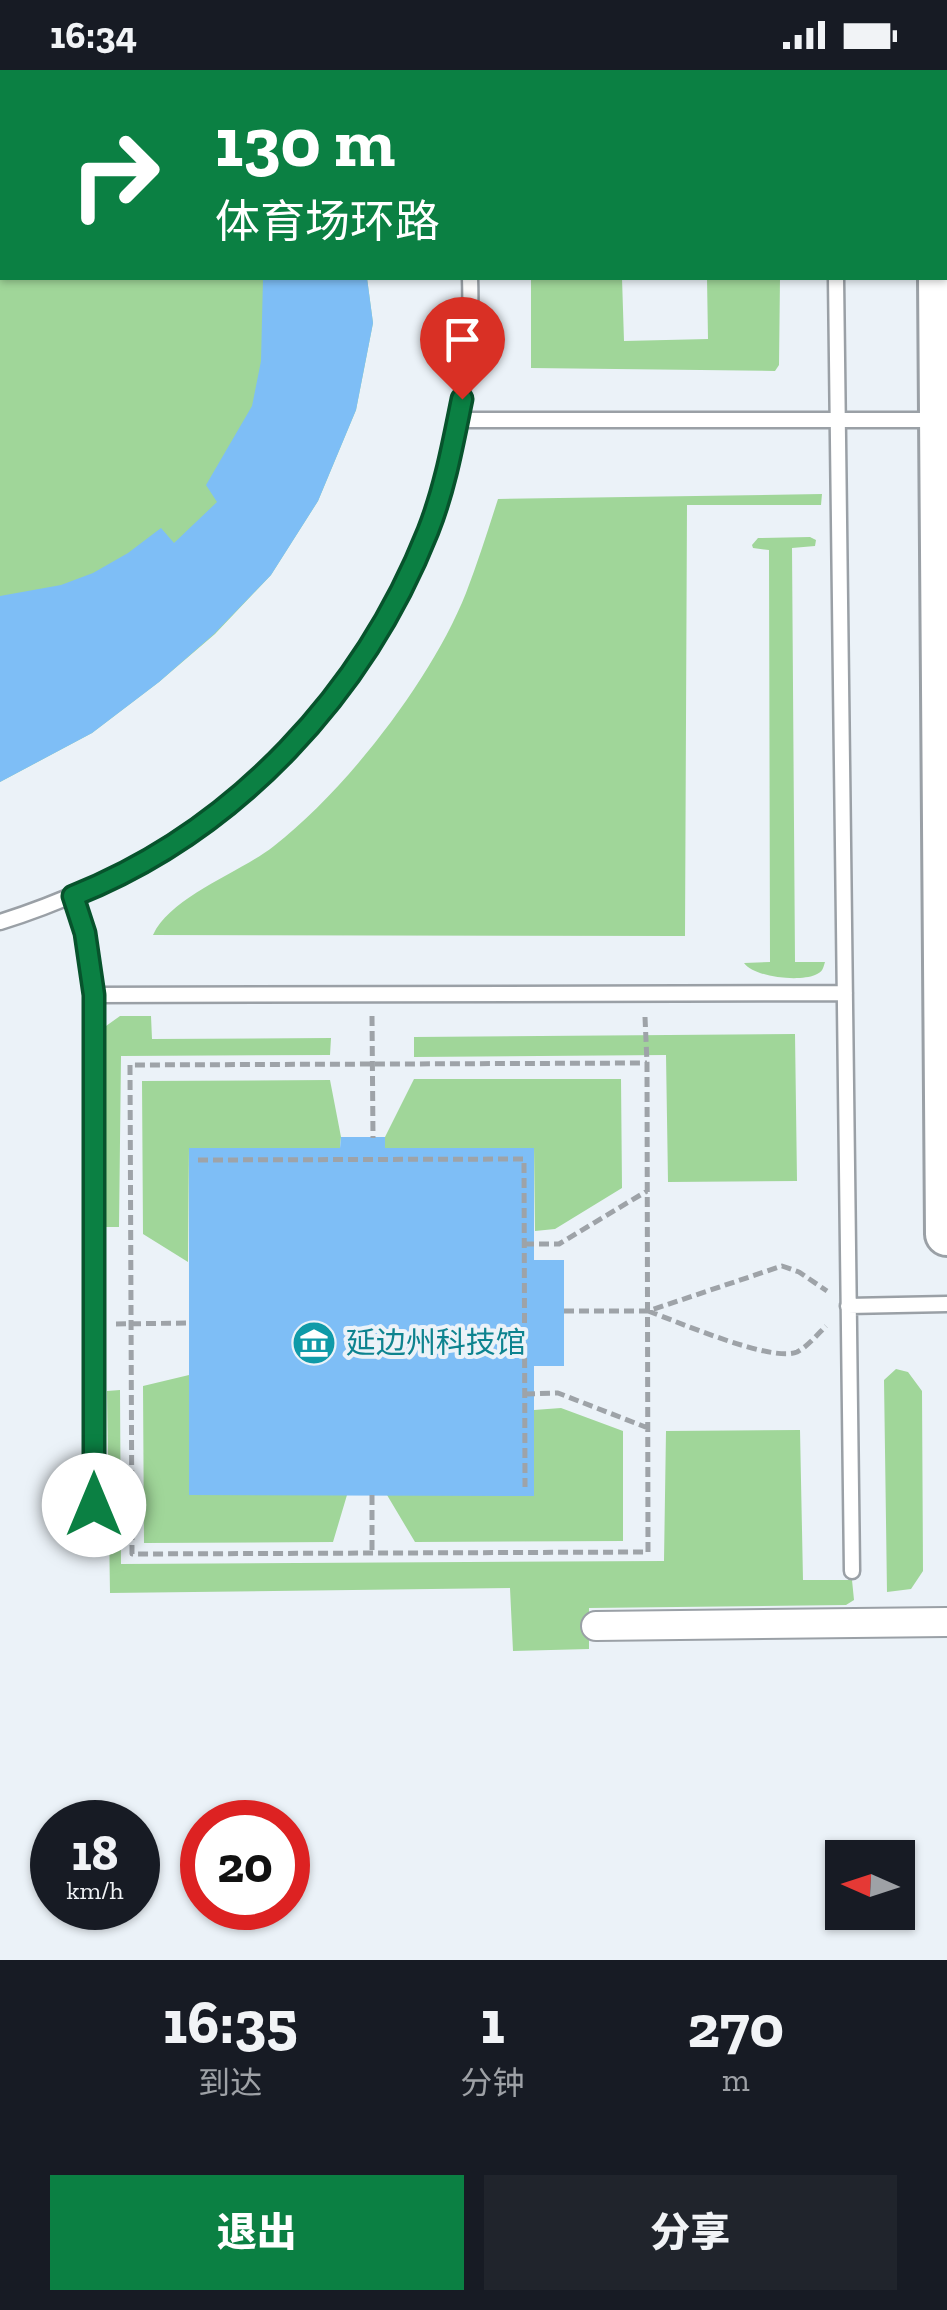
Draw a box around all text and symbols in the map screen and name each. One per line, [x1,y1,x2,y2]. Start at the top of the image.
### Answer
text: 16:34 [50,12,137,58]
text: 130 m [215,100,395,184]
icon: right [50,110,180,240]
text: 体育场环路 [215,195,440,249]
pin [420,297,505,400]
icon: arrive [435,312,490,367]
museum icon: 延边州科技馆 [291,1320,337,1366]
place label: 延边州科技馆 [346,1325,526,1361]
position arrow [42,1453,146,1557]
speed limit sign: 20 [180,1800,310,1930]
text: 18 [71,1823,119,1883]
north arrow [825,1840,915,1930]
map controls [825,1840,915,1930]
text: km/h [66,1875,124,1905]
text: 16:35 [163,1986,298,2058]
text: 1 [480,1986,505,2058]
text: 270 [688,1990,784,2062]
text: m [722,2061,750,2099]
text: 到达 [198,2064,262,2102]
text: 分钟 [461,2064,525,2102]
button: 退出 [50,2175,464,2290]
button: 分享 [484,2175,897,2290]

